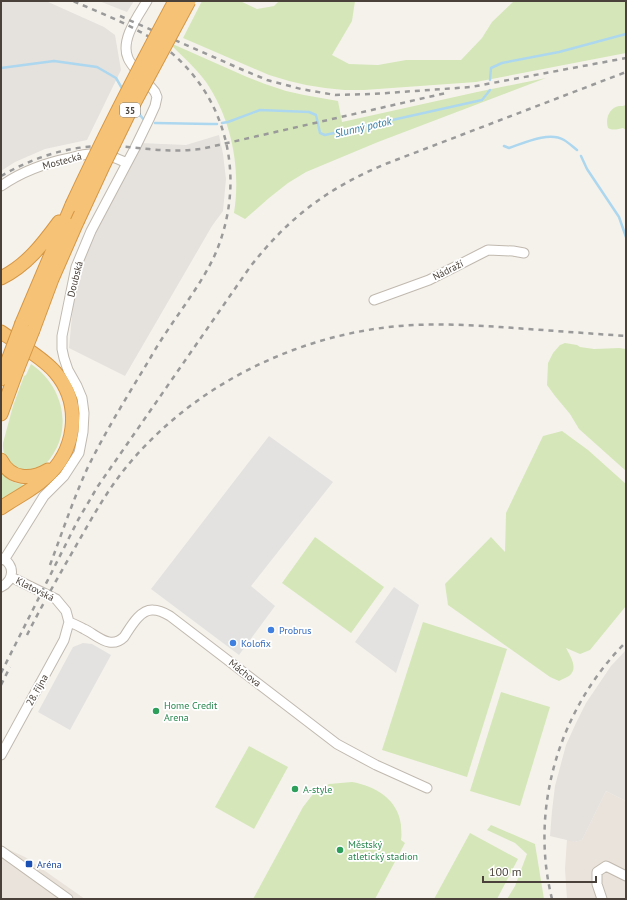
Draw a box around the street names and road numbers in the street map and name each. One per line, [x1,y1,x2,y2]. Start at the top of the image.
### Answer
road number: 35 [120,103,140,117]
street label: Mostecká [41,150,83,172]
street label: Nádraží [431,257,466,283]
street label: Doubská [64,260,86,298]
street label: Klatovská [14,574,56,604]
street label: Máchova [226,656,264,690]
street label: 28. října [23,672,51,708]

